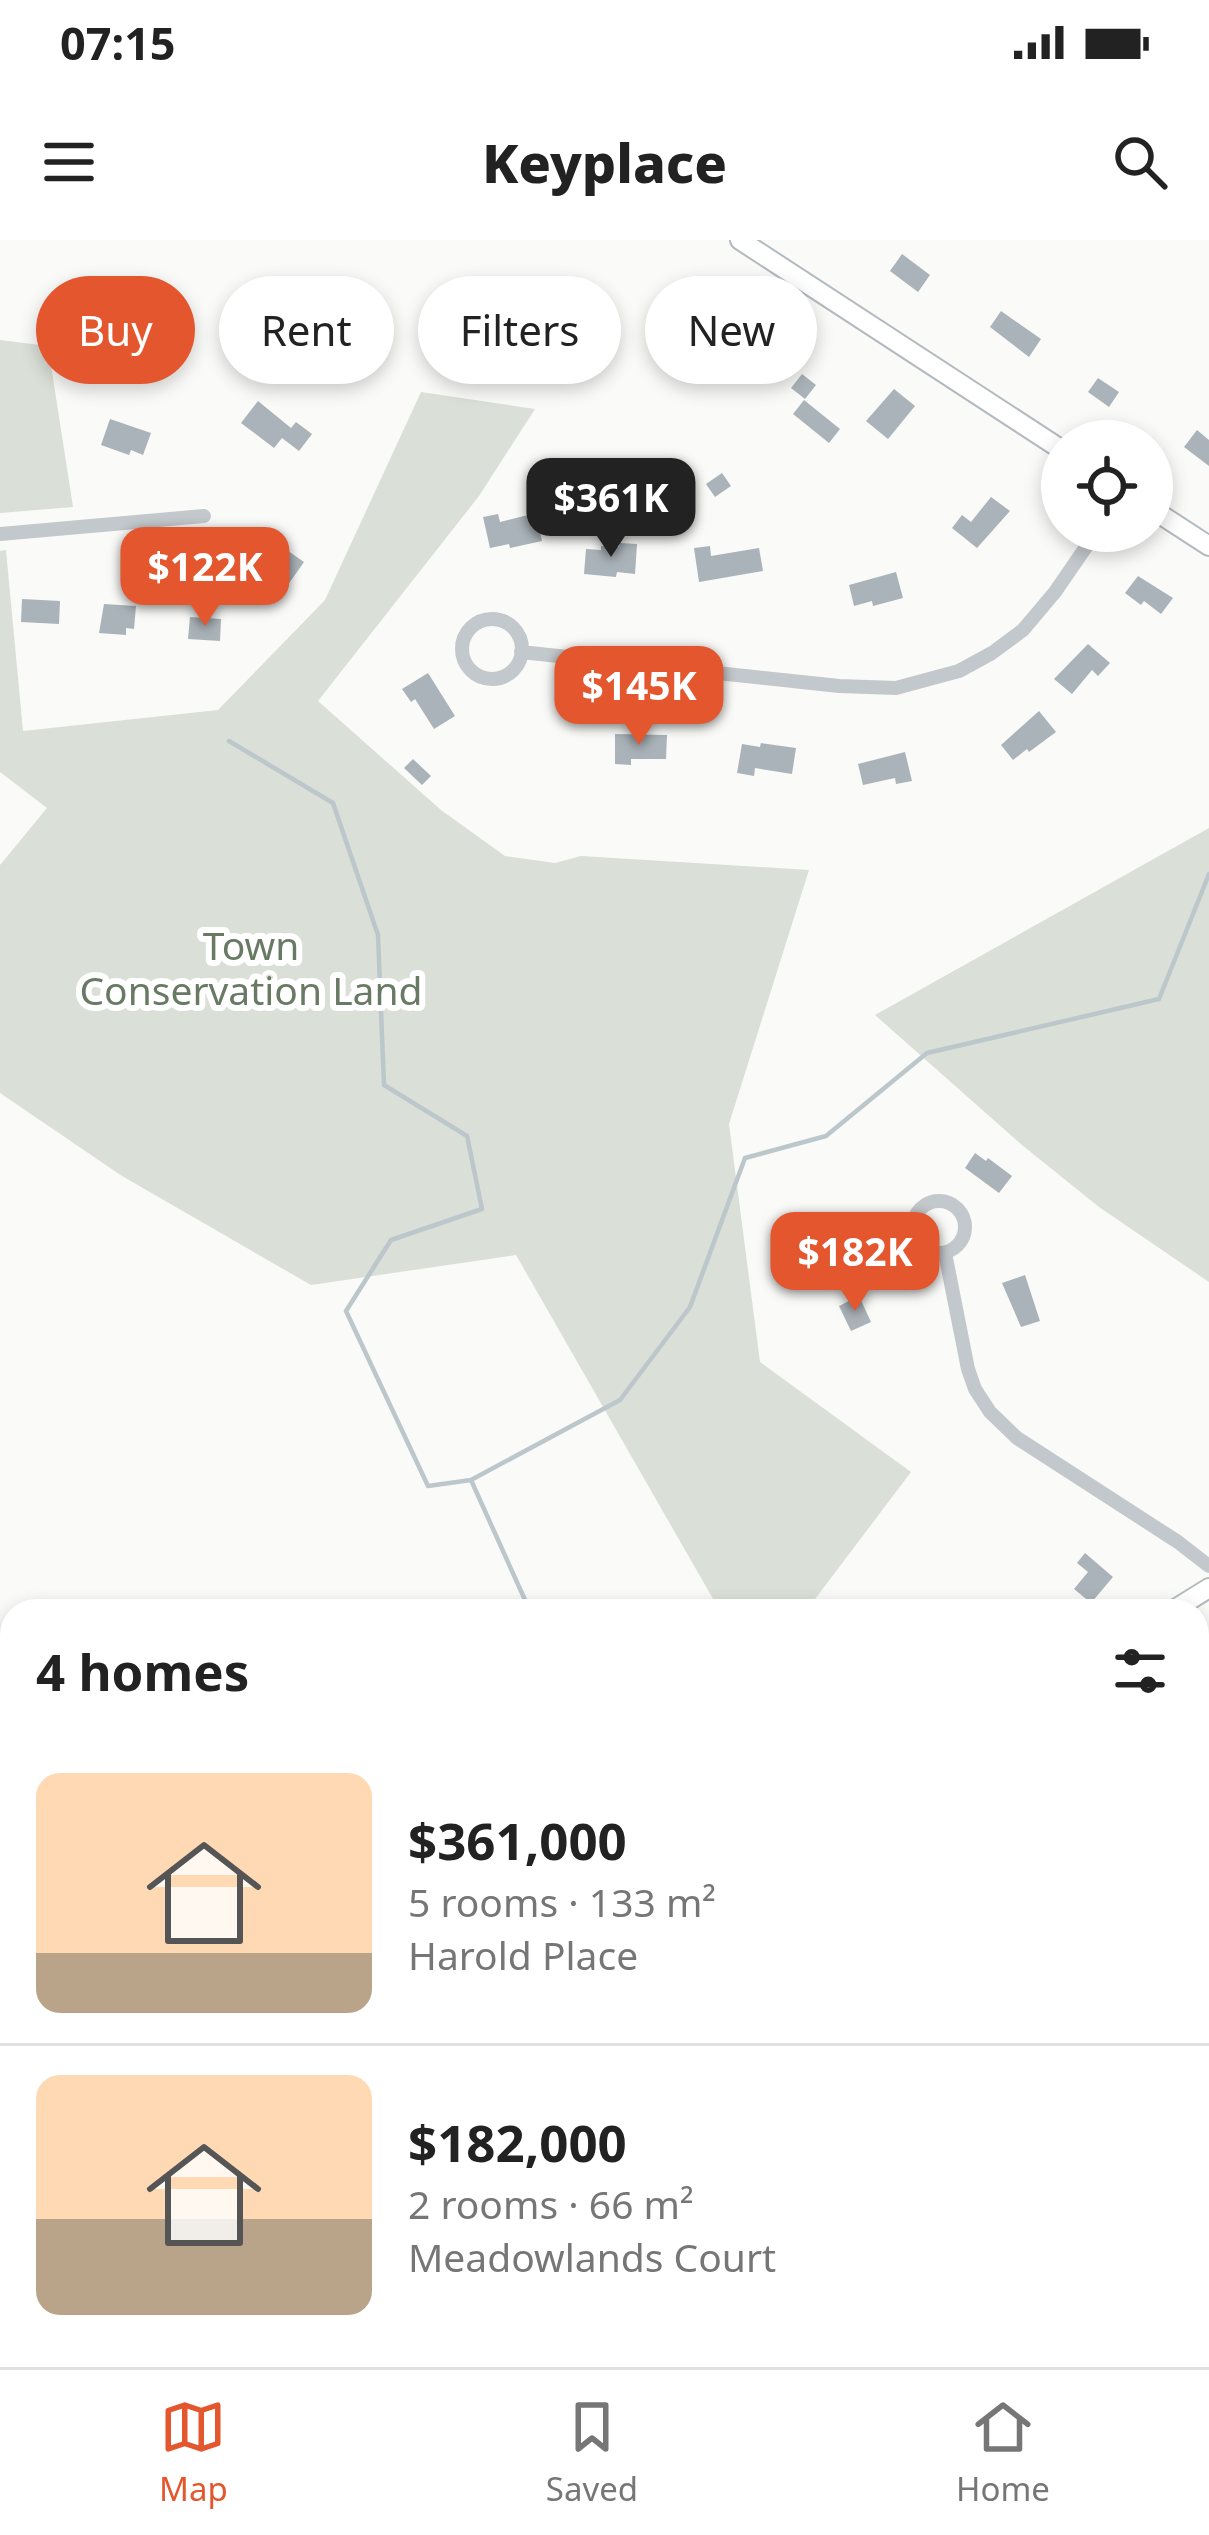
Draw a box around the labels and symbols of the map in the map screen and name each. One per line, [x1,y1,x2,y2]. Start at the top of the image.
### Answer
pin: $361K [527,458,695,560]
pin: $122K [121,527,289,629]
pin: $145K [555,646,723,748]
park label: Town Conservation Land [79,918,423,1016]
pin: $182K [771,1212,939,1314]

